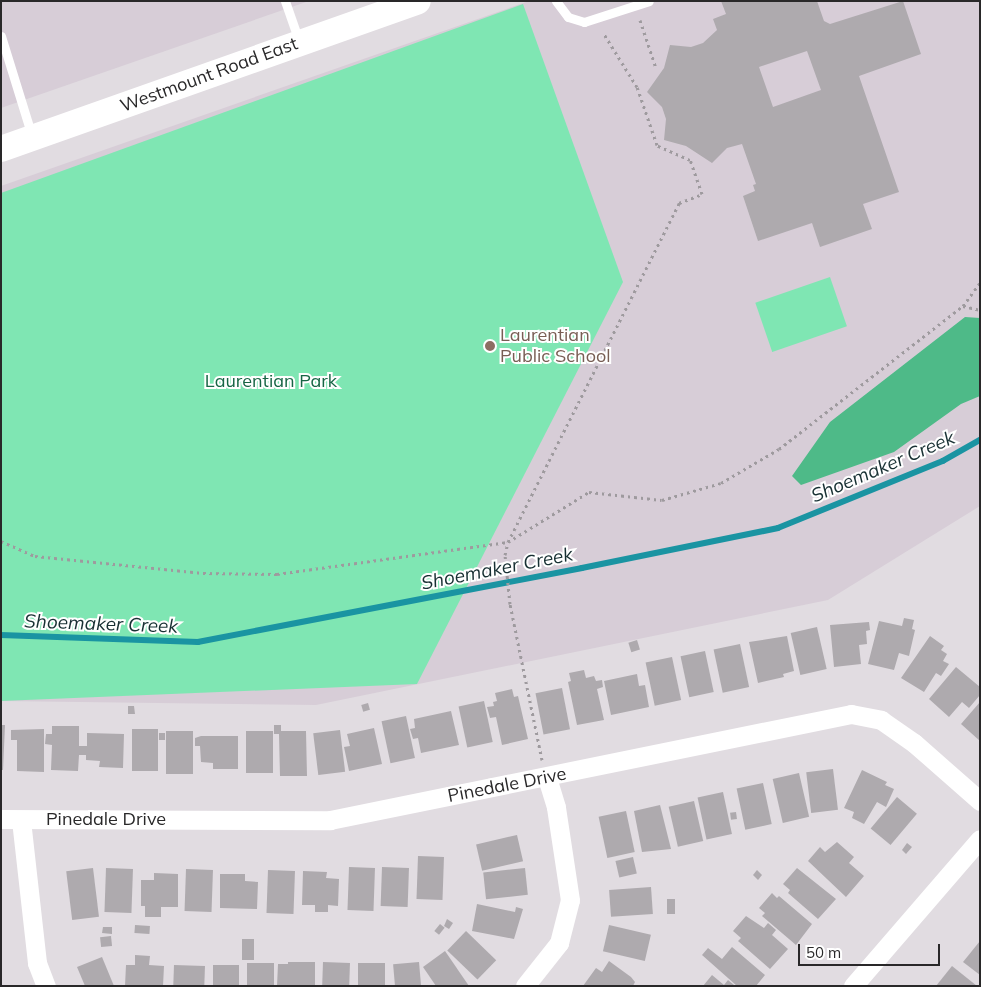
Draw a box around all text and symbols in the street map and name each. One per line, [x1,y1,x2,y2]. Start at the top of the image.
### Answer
street label: Westmount Road East [117,33,301,117]
place label: Laurentian Public School [500,325,610,368]
marker: Laurentian Public School [484,340,496,352]
park label: Laurentian Park [205,370,337,392]
water label: Shoemaker Creek [808,426,958,508]
water label: Shoemaker Creek [419,543,575,595]
water label: Shoemaker Creek [24,610,178,638]
street label: Pinedale Drive [446,763,568,807]
street label: Pinedale Drive [46,808,166,830]
scale bar [801,934,944,966]
text: 50 m [806,943,841,962]

